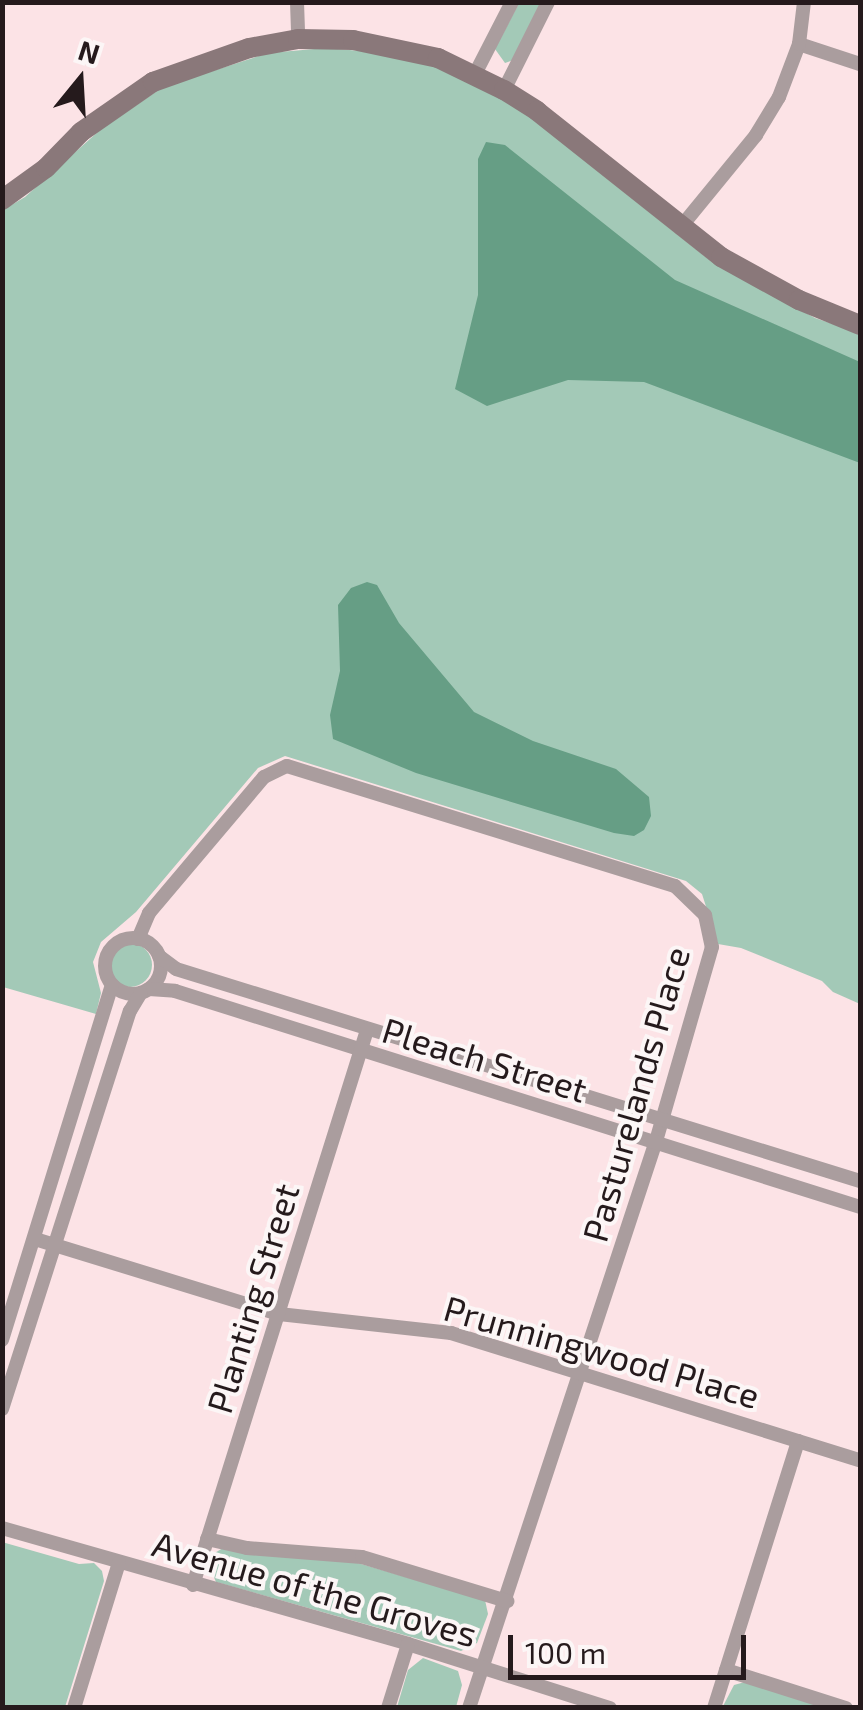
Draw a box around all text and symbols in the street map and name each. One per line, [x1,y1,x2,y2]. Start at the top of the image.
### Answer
north arrow [30,30,130,130]
text: N [74,32,104,71]
street label: Pasturelands Place [573,942,697,1246]
street label: Pleach Street [378,1008,592,1110]
street label: Planting Street [197,1178,307,1418]
street label: Prunningwood Place [439,1286,765,1416]
street label: Avenue of the Groves [148,1521,482,1655]
scale bar [513,1615,750,1677]
text: 100 m [525,1634,606,1670]

